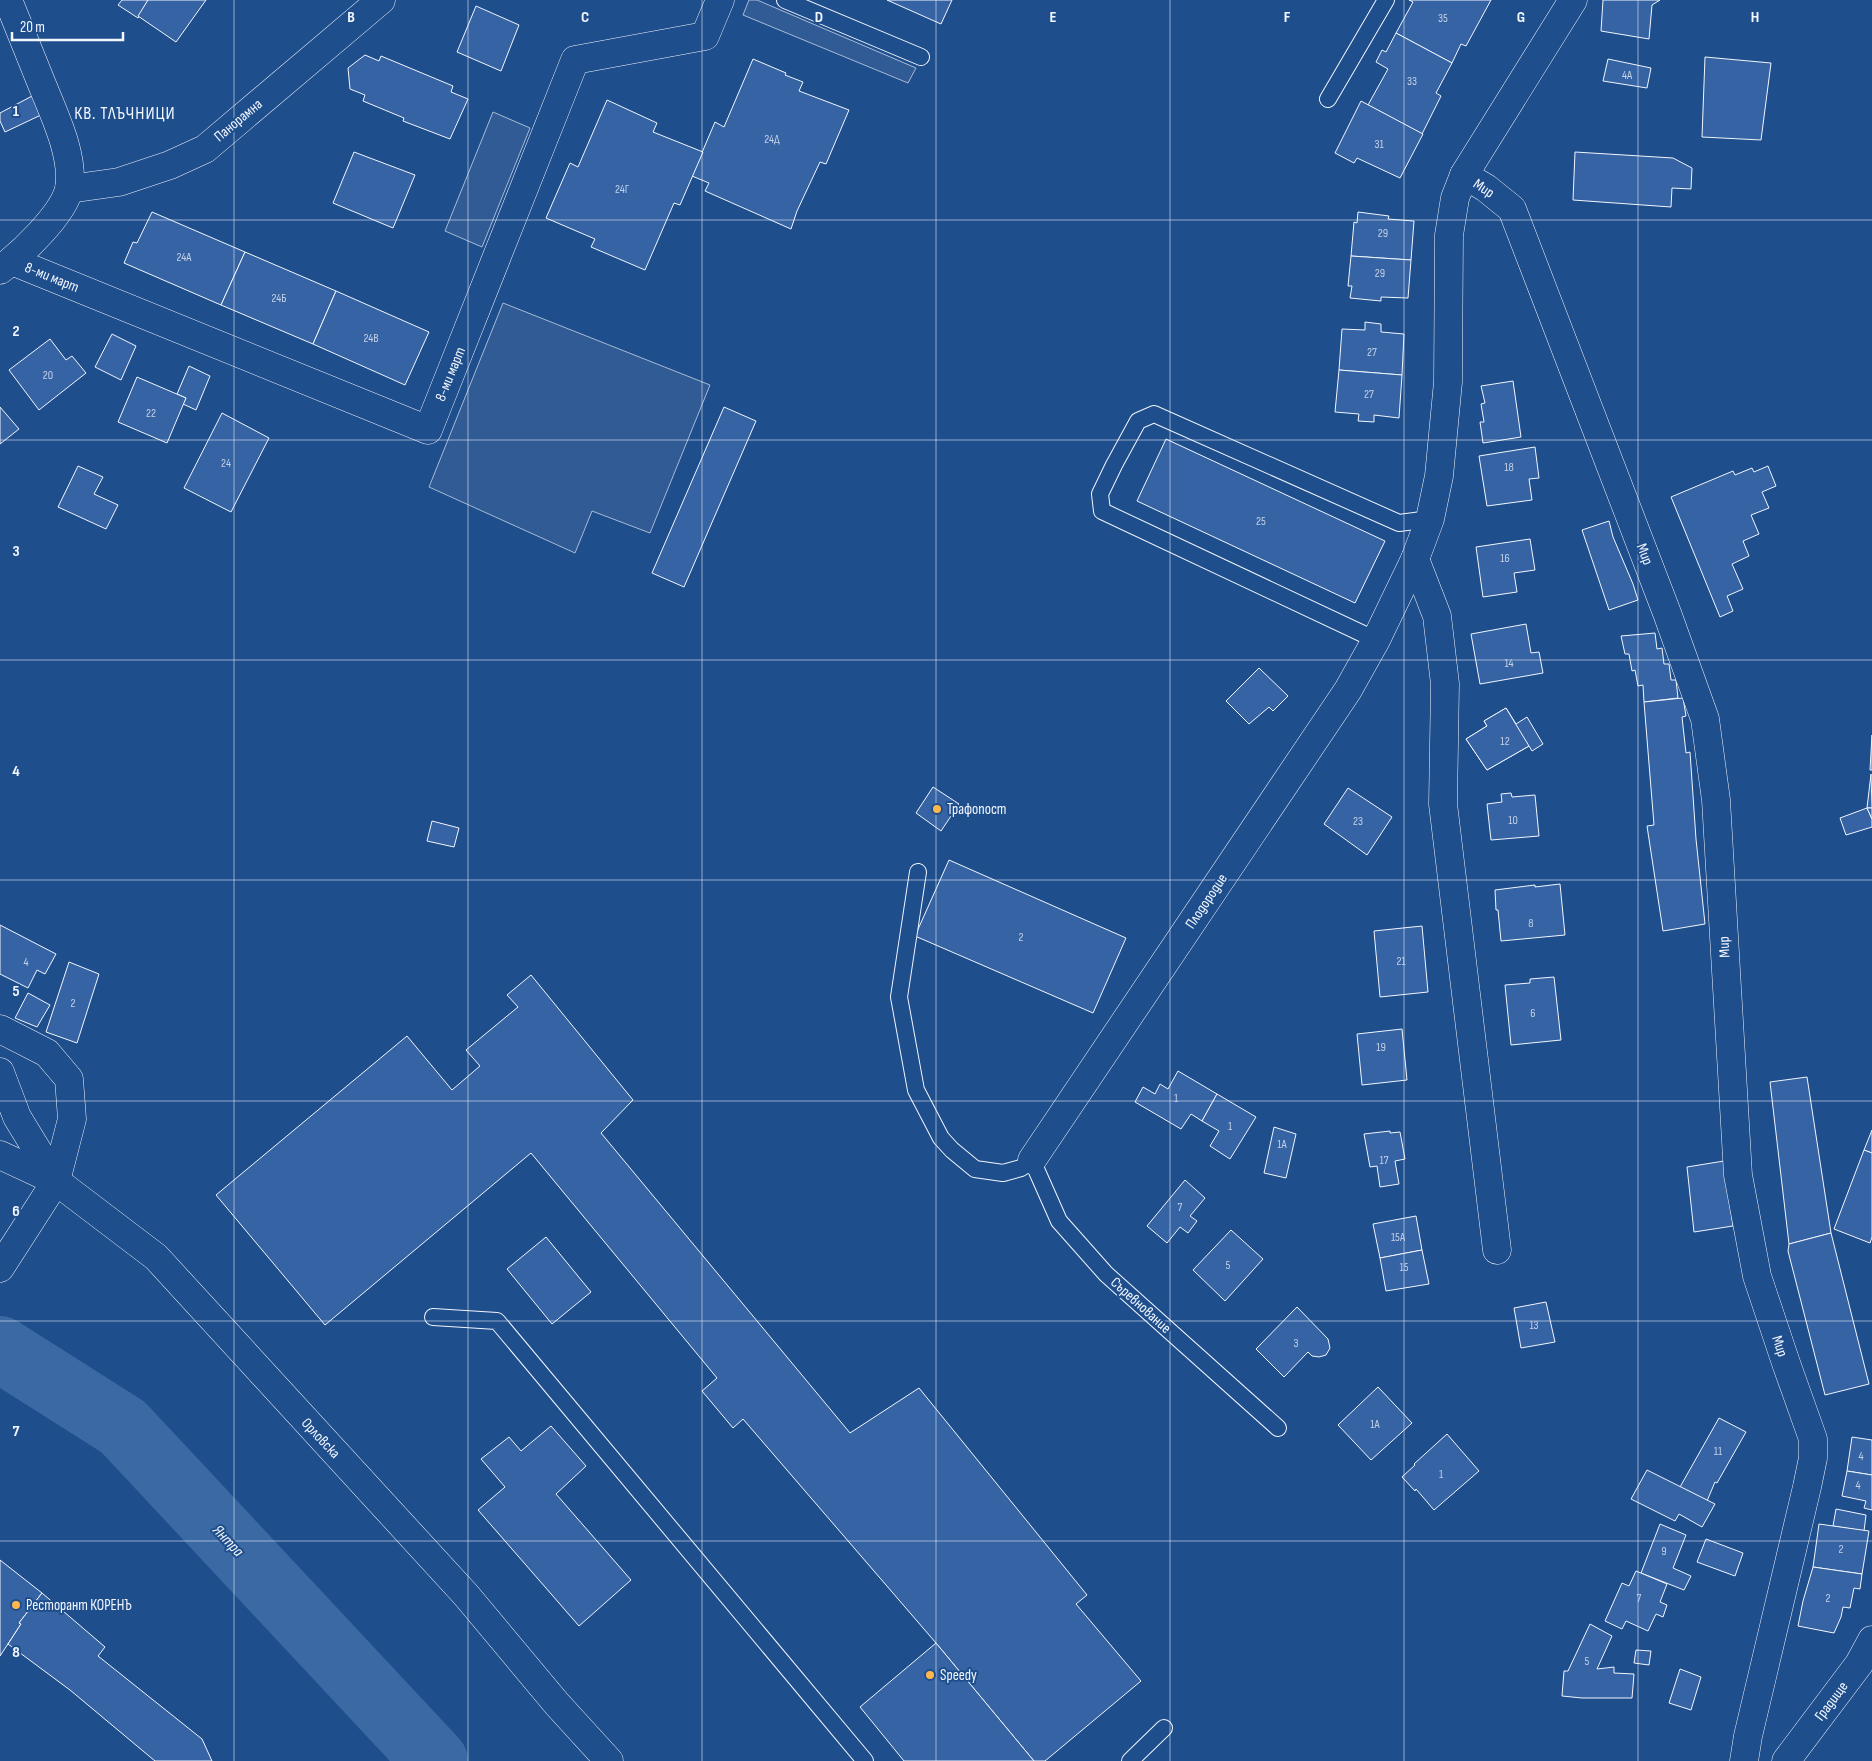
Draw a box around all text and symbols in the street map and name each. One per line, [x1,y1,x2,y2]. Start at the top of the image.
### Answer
text: B [347,8,355,27]
text: C [581,8,589,27]
text: D [815,8,823,27]
text: E [1050,8,1057,27]
text: F [1284,8,1291,27]
text: G [1517,8,1525,27]
text: H [1751,8,1759,27]
scale bar [12,10,124,42]
house number: 35 [1438,11,1448,26]
text: 20 m [20,18,45,37]
house number: 4A [1622,68,1633,83]
house number: 33 [1407,74,1417,89]
street label: Панорамна [210,95,267,146]
text: 1 [13,102,20,121]
district label: КВ. ТЛЪЧНИЦИ [74,103,176,124]
house number: 24Д [764,132,780,147]
house number: 31 [1374,137,1384,152]
street label: Мир [1470,175,1498,202]
house number: 24Г [615,182,630,197]
house number: 29 [1378,226,1388,241]
house number: 24А [176,250,192,265]
street label: 8-ми март [22,258,82,297]
house number: 29 [1375,266,1385,281]
house number: 24Б [271,291,287,306]
text: 2 [12,322,20,341]
house number: 24В [363,331,379,346]
street label: 8-ми март [431,344,470,404]
house number: 27 [1367,345,1377,360]
house number: 20 [43,368,53,383]
house number: 27 [1364,387,1374,402]
house number: 22 [146,406,156,421]
house number: 24 [221,456,231,471]
house number: 18 [1504,460,1514,475]
house number: 25 [1256,514,1266,529]
street label: Мир [1632,541,1657,568]
text: 3 [12,542,20,561]
house number: 16 [1500,551,1510,566]
house number: 14 [1504,656,1514,671]
house number: 12 [1500,734,1510,749]
text: 4 [12,762,20,781]
place label: Трафопост [947,800,1006,819]
marker: Трафопост [931,803,943,815]
house number: 10 [1508,813,1518,828]
house number: 23 [1353,814,1363,829]
street label: Плодородие [1181,870,1232,933]
house number: 8 [1528,916,1534,931]
house number: 2 [1019,930,1024,945]
street label: Мир [1714,936,1735,958]
house number: 21 [1396,954,1406,969]
house number: 4 [23,955,29,970]
text: 5 [12,982,20,1001]
house number: 2 [71,996,76,1011]
house number: 6 [1530,1006,1536,1021]
house number: 19 [1376,1040,1386,1055]
house number: 1 [1174,1091,1179,1106]
house number: 1 [1228,1119,1233,1134]
house number: 1А [1277,1137,1288,1152]
house number: 17 [1380,1153,1389,1168]
house number: 7 [1178,1200,1183,1215]
text: 6 [12,1202,20,1221]
house number: 15А [1391,1230,1406,1245]
house number: 5 [1226,1258,1231,1273]
house number: 15 [1399,1260,1409,1275]
street label: Съревнование [1106,1273,1175,1338]
house number: 13 [1529,1318,1539,1333]
street label: Мир [1767,1333,1792,1359]
house number: 3 [1293,1336,1299,1351]
street label: Орловска [297,1414,344,1463]
house number: 1А [1370,1417,1381,1432]
text: 7 [13,1422,20,1441]
house number: 11 [1714,1444,1723,1459]
house number: 4 [1858,1449,1864,1464]
house number: 1 [1439,1467,1444,1482]
house number: 4 [1855,1478,1861,1493]
water label: Янтра [208,1520,248,1561]
house number: 2 [1839,1542,1844,1557]
house number: 9 [1661,1544,1667,1559]
house number: 7 [1637,1591,1642,1606]
house number: 2 [1826,1591,1831,1606]
place label: Ресторант КОРЕНЪ [26,1596,132,1615]
marker: Ресторант КОРЕНЪ [10,1599,22,1611]
text: 8 [12,1643,20,1662]
house number: 5 [1585,1654,1590,1669]
place label: Speedy [940,1666,977,1685]
marker: Speedy [924,1669,936,1681]
street label: Градище [1810,1678,1852,1725]

